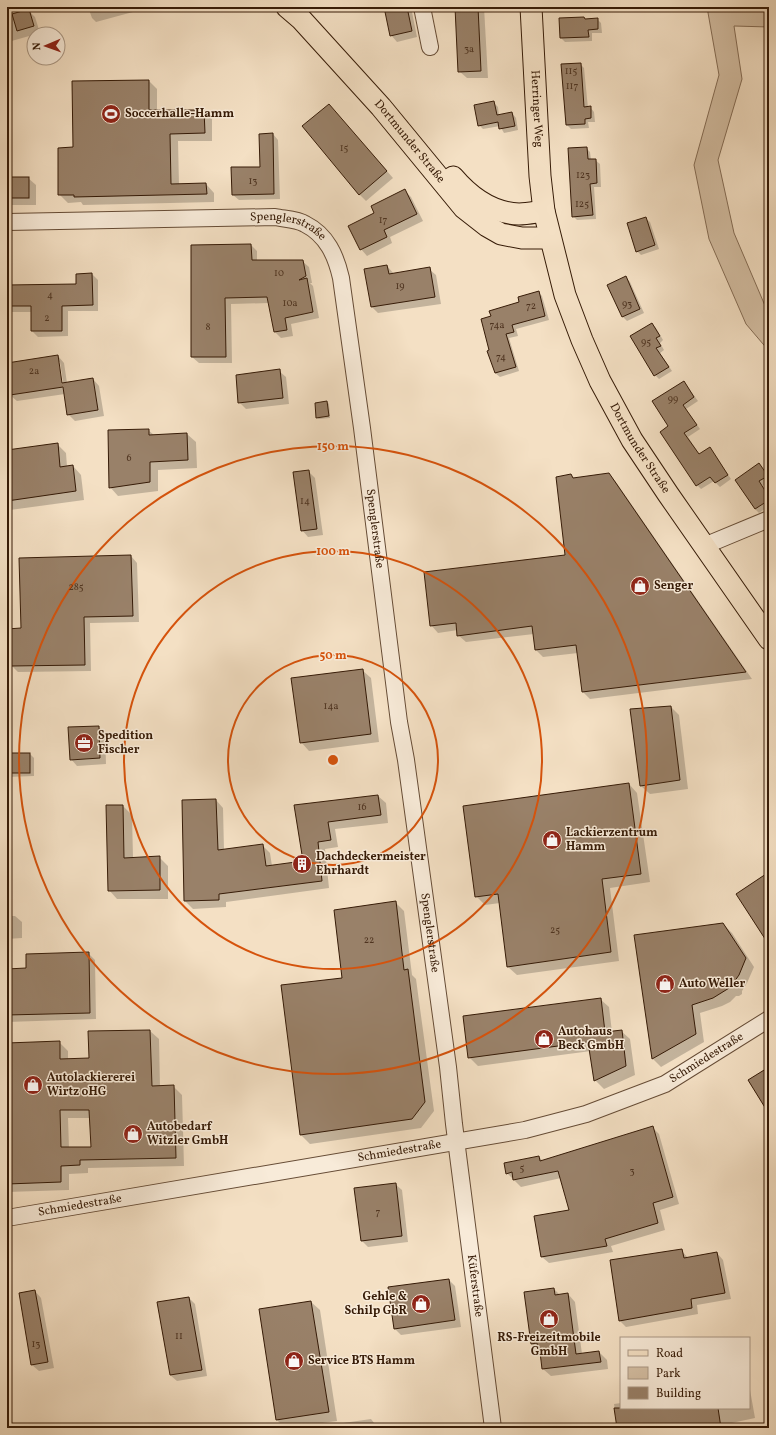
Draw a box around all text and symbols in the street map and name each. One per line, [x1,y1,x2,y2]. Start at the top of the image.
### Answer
north arrow [26,26,66,66]
text: N [30,42,45,51]
house number: 3a [464,42,474,56]
house number: 115 [565,64,577,78]
street label: Herringer Weg [526,70,546,148]
house number: 117 [566,79,578,93]
street label: Dortmunder Straße [370,96,449,187]
sports icon: Soccerhalle-Hamm [100,103,122,125]
place label: Soccerhalle-Hamm [125,106,234,122]
house number: 15 [340,141,349,155]
house number: 123 [576,168,590,182]
house number: 13 [248,174,258,188]
house number: 125 [575,197,589,211]
street label: Spenglerstraße [250,209,330,244]
house number: 17 [379,213,388,227]
house number: 10 [274,266,284,280]
house number: 19 [395,279,405,293]
house number: 4 [47,288,53,302]
house number: 10a [283,296,297,310]
house number: 93 [622,297,632,311]
house number: 72 [526,299,536,313]
house number: 2 [44,311,50,325]
house number: 74a [490,318,504,332]
house number: 8 [205,320,211,334]
house number: 95 [641,335,651,349]
house number: 74 [496,350,506,364]
house number: 2a [29,364,39,378]
house number: 99 [668,392,678,406]
street label: Dortmunder Straße [605,400,674,497]
text: 150 m [317,439,349,455]
house number: 6 [126,451,132,465]
street label: Spenglerstraße [362,488,388,570]
house number: 14 [300,494,310,508]
text: 100 m [316,544,350,560]
shop icon: Senger [629,575,651,597]
place label: Senger [654,578,693,594]
house number: 285 [68,580,84,594]
text: 50 m [319,648,347,664]
house number: 14a [324,699,338,713]
place label: Spedition Fischer [98,728,153,758]
office icon: Spedition Fischer [73,732,95,754]
centre of rings [326,753,340,767]
house number: 16 [358,800,366,814]
place label: Lackierzentrum Hamm [566,825,658,855]
shop icon: Lackierzentrum Hamm [541,829,563,851]
place label: Dachdeckermeister Ehrhardt [316,849,426,879]
building icon: Dachdeckermeister Ehrhardt [291,853,313,875]
street label: Spenglerstraße [416,892,443,974]
house number: 25 [550,923,560,937]
house number: 22 [364,933,374,947]
shop icon: Auto Weller [654,973,676,995]
place label: Auto Weller [679,976,745,992]
place label: Autohaus Beck GmbH [558,1024,624,1054]
shop icon: Autohaus Beck GmbH [533,1028,555,1050]
street label: Schmiedestraße [666,1029,747,1087]
place label: Autolackiererei Wirtz oHG [47,1070,135,1100]
shop icon: Autolackiererei Wirtz oHG [22,1074,44,1096]
place label: Autobedarf Witzler GmbH [147,1119,228,1149]
shop icon: Autobedarf Witzler GmbH [122,1123,144,1145]
street label: Schmiedestraße [356,1136,443,1166]
house number: 5 [520,1161,525,1175]
house number: 3 [629,1164,635,1178]
street label: Schmiedestraße [37,1191,123,1221]
house number: 7 [376,1205,381,1219]
street label: Küferstraße [463,1254,487,1318]
place label: Gehle & Schilp GbR [345,1289,408,1319]
shop icon: Gehle & Schilp GbR [410,1293,432,1315]
shop icon: RS-Freizeitmobile GmbH [538,1308,560,1330]
house number: 11 [175,1329,183,1343]
place label: RS-Freizeitmobile GmbH [497,1330,601,1360]
house number: 13 [31,1337,41,1351]
legend [620,1337,750,1409]
text: Road [656,1346,683,1362]
shop icon: Service BTS Hamm [283,1350,305,1372]
place label: Service BTS Hamm [308,1353,415,1369]
text: Park [656,1366,681,1382]
text: Building [656,1386,701,1402]

